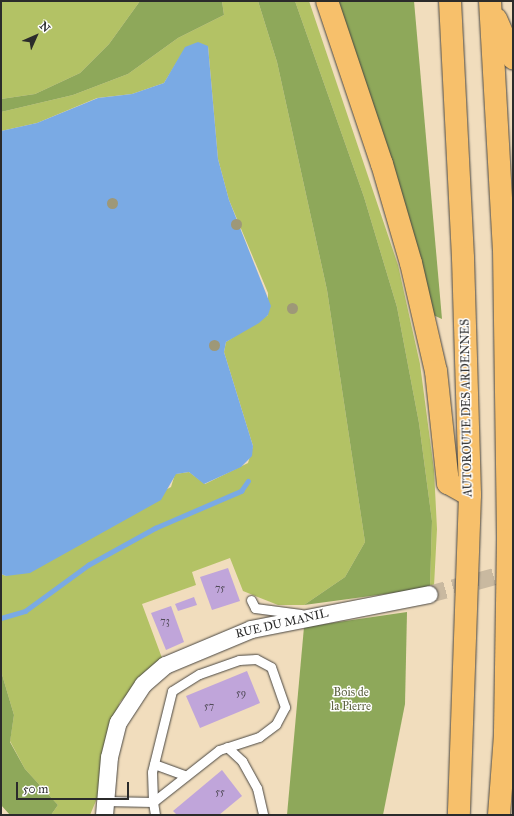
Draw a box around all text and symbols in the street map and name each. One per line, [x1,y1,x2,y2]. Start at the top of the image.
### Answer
north arrow [16,16,56,56]
text: N [37,19,53,35]
street label: AUTOROUTE DES ARDENNES [458,319,476,497]
house number: 75 [215,583,225,595]
street label: RUE DU MANIL [234,606,330,642]
house number: 73 [160,616,170,628]
park label: Bois de la Pierre [331,686,371,714]
house number: 59 [236,688,246,700]
house number: 57 [204,701,214,713]
scale bar [18,774,131,800]
text: 50 m [23,782,48,796]
house number: 55 [215,787,225,799]

